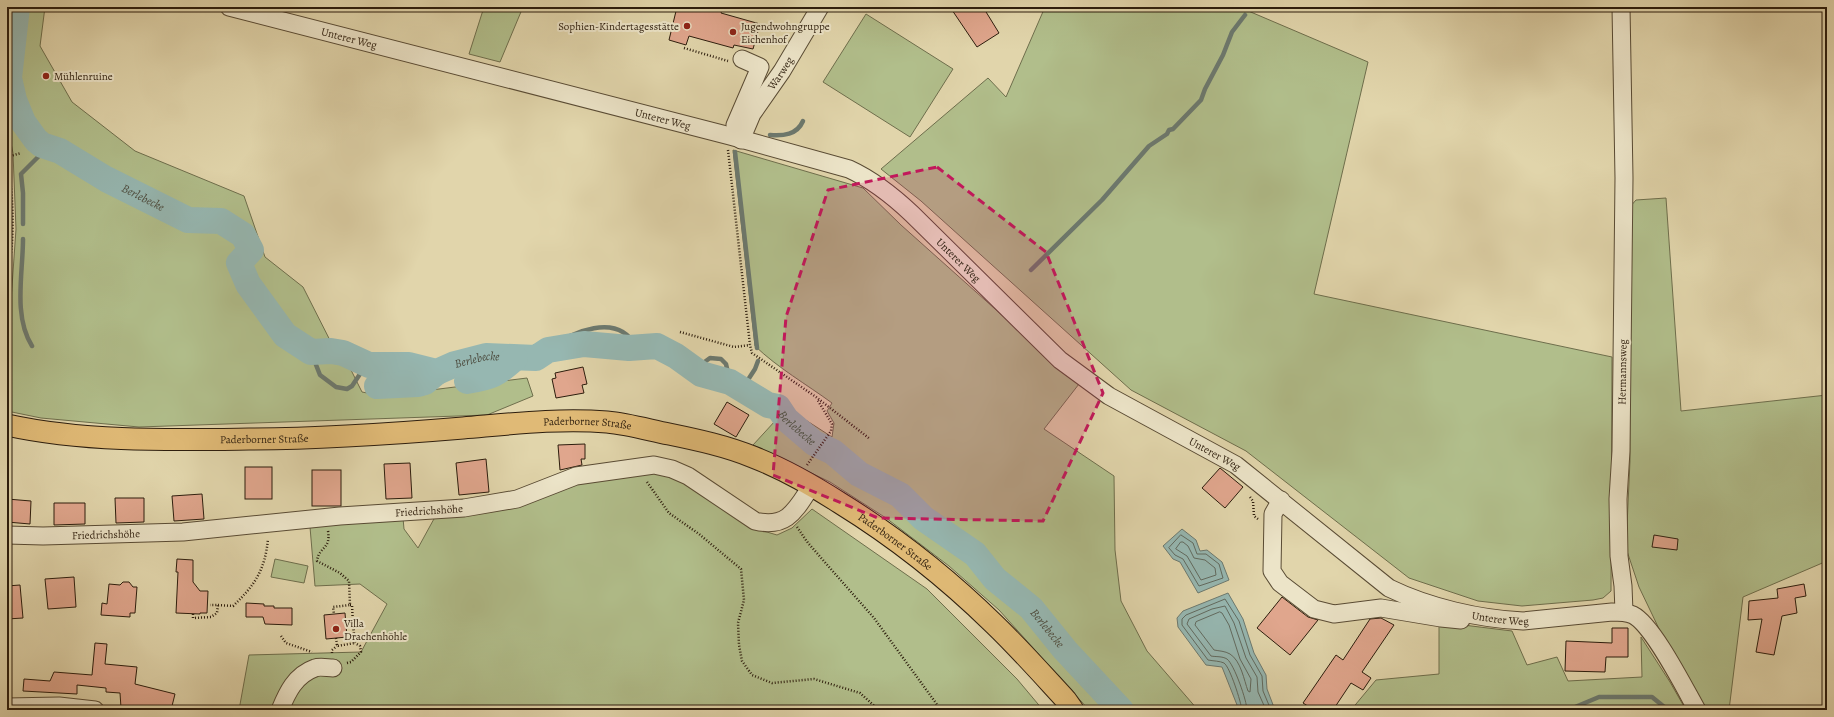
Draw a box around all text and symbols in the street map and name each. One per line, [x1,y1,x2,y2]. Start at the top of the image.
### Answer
place label: Sophien-Kindertagesstätte [558,19,679,34]
place label: Jugendwohngruppe Eichenhof [741,19,830,47]
marker: Sophien-Kindertagesstätte [682,21,692,31]
street label: Unterer Weg [319,24,379,53]
marker: Jugendwohngruppe Eichenhof [728,27,738,37]
street label: Warweg [764,53,797,94]
place label: Mühlenruine [54,69,113,84]
marker: Mühlenruine [41,71,51,81]
street label: Unterer Weg [633,105,693,134]
water label: Berlebecke [119,180,168,215]
street label: Unterer Weg [933,235,984,286]
street label: Hermannsweg [1614,338,1631,405]
water label: Berlebecke [453,348,501,372]
water label: Berlebecke [774,407,820,450]
street label: Paderborner Straße [543,414,633,434]
street label: Paderborner Straße [220,431,309,447]
street label: Unterer Weg [1186,434,1244,475]
street label: Friedrichshöhe [395,501,463,520]
street label: Paderborner Straße [855,509,936,574]
street label: Friedrichshöhe [72,526,140,543]
water label: Berlebecke [1027,605,1068,652]
street label: Unterer Weg [1470,608,1530,629]
place label: Villa Drachenhöhle [343,616,407,644]
marker: Villa Drachenhöhle [331,624,341,634]

